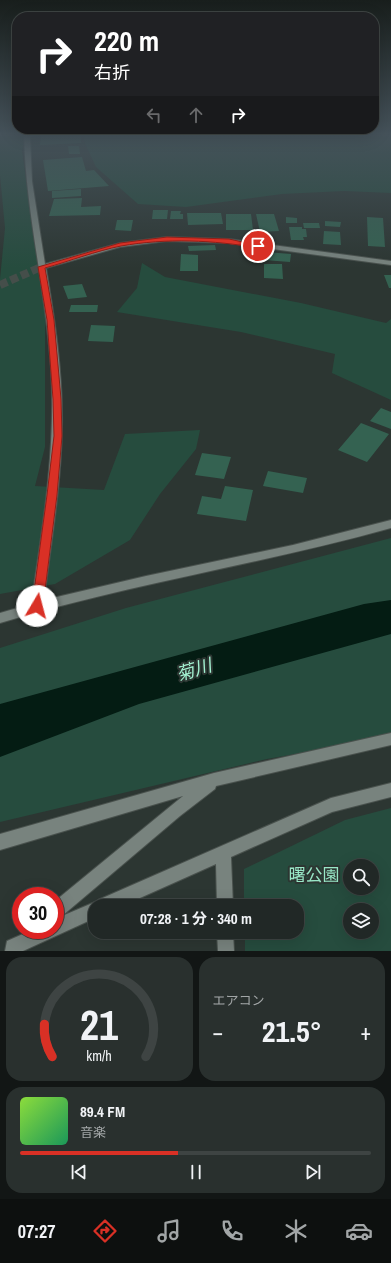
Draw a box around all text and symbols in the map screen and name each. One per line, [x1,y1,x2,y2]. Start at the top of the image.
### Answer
text: 220 m [94,22,159,60]
icon: right [28,28,80,80]
text: 右折 [94,60,130,85]
icon: left [143,104,165,126]
icon: ahead [185,104,207,126]
icon: right [227,104,249,126]
pin [241,229,275,263]
icon: arrive [247,235,269,257]
position arrow [16,585,58,627]
water label: 菊川 [173,652,217,687]
map controls [343,859,379,939]
button: search [343,859,379,895]
park label: 曙公園 [289,863,340,886]
speed limit sign: 30 [12,887,64,939]
button: layers [343,903,379,939]
text: 07:28 · 1 分 · 340 m [140,908,252,929]
text: エアコン [213,992,265,1009]
text: 21 [80,997,118,1053]
text: 21.5° [262,1011,322,1051]
text: − [213,1017,223,1047]
text: + [360,1017,371,1047]
text: km/h [87,1046,112,1065]
text: 89.4 FM [80,1101,125,1122]
text: 音楽 [80,1124,106,1141]
icon: previous [68,1161,90,1183]
icon: pause [185,1161,207,1183]
icon: next [302,1161,324,1183]
icon: directions [91,1217,119,1245]
icon: music [155,1217,183,1245]
icon: phone [218,1217,246,1245]
icon: climate [282,1217,310,1245]
icon: car [345,1217,373,1245]
text: 07:27 [18,1219,56,1244]

